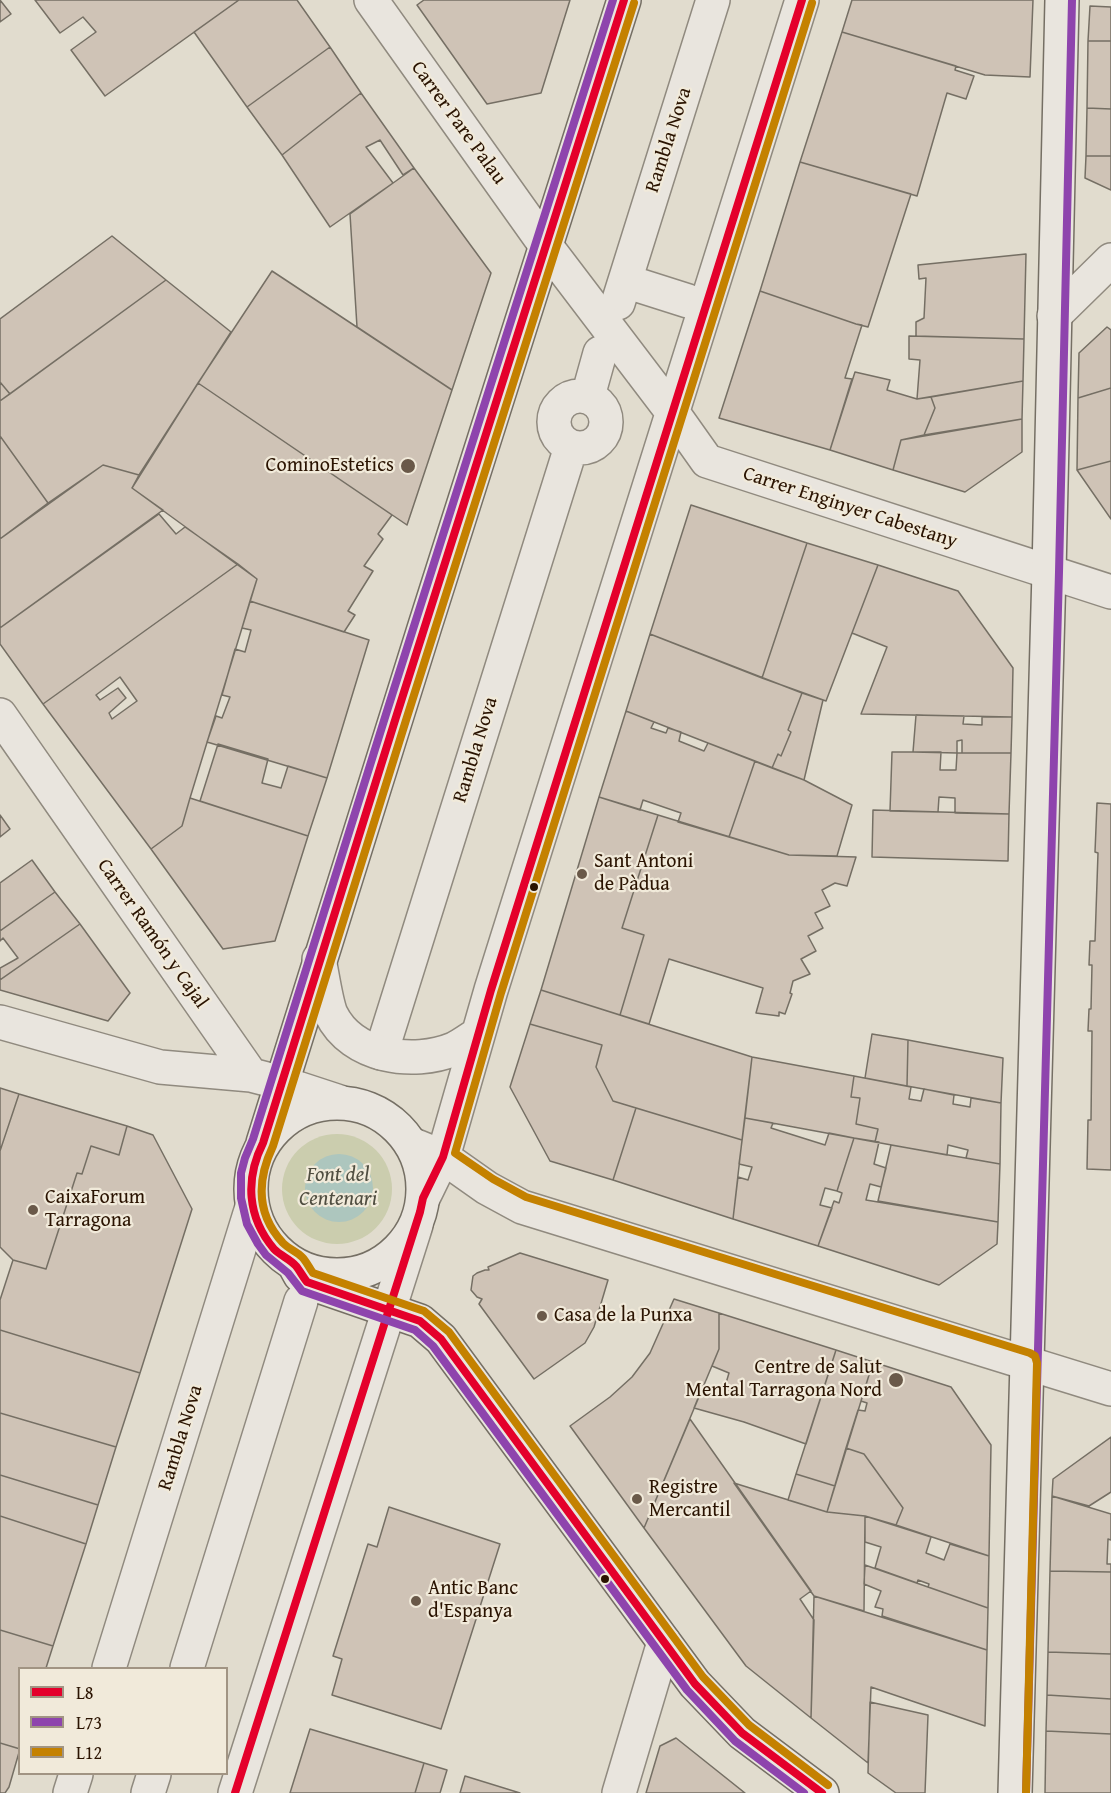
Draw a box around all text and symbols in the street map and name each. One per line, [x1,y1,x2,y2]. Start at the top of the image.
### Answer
street label: Carrer Pare Palau [405,57,511,189]
street label: Rambla Nova [641,84,697,196]
place label: CominoEstetics [266,454,394,478]
marker: CominoEstetics [399,457,417,475]
street label: Carrer Enginyer Cabestany [740,462,960,554]
street label: Rambla Nova [449,694,503,806]
place label: Sant Antoni de Pàdua [594,850,693,897]
street label: Carrer Ramón y Cajal [91,855,213,1013]
marker: Sant Antoni de Pàdua [575,867,589,881]
unlabelled marker [528,881,540,893]
water label: Font del Centenari [299,1163,377,1213]
place label: CaixaForum Tarragona [45,1186,145,1233]
marker: CaixaForum Tarragona [26,1203,40,1217]
place label: Casa de la Punxa [554,1304,692,1328]
marker: Casa de la Punxa [535,1309,549,1323]
place label: Centre de Salut Mental Tarragona Nord [686,1356,882,1403]
marker: Centre de Salut Mental Tarragona Nord [887,1371,905,1389]
street label: Rambla Nova [154,1382,208,1494]
place label: Registre Mercantil [649,1476,731,1523]
marker: Registre Mercantil [630,1492,644,1506]
unlabelled marker [599,1573,611,1585]
place label: Antic Banc d'Espanya [428,1577,518,1624]
marker: Antic Banc d'Espanya [409,1594,423,1608]
legend [18,1667,228,1775]
text: L8 [76,1679,93,1706]
text: L73 [76,1709,102,1736]
text: L12 [76,1739,102,1766]

